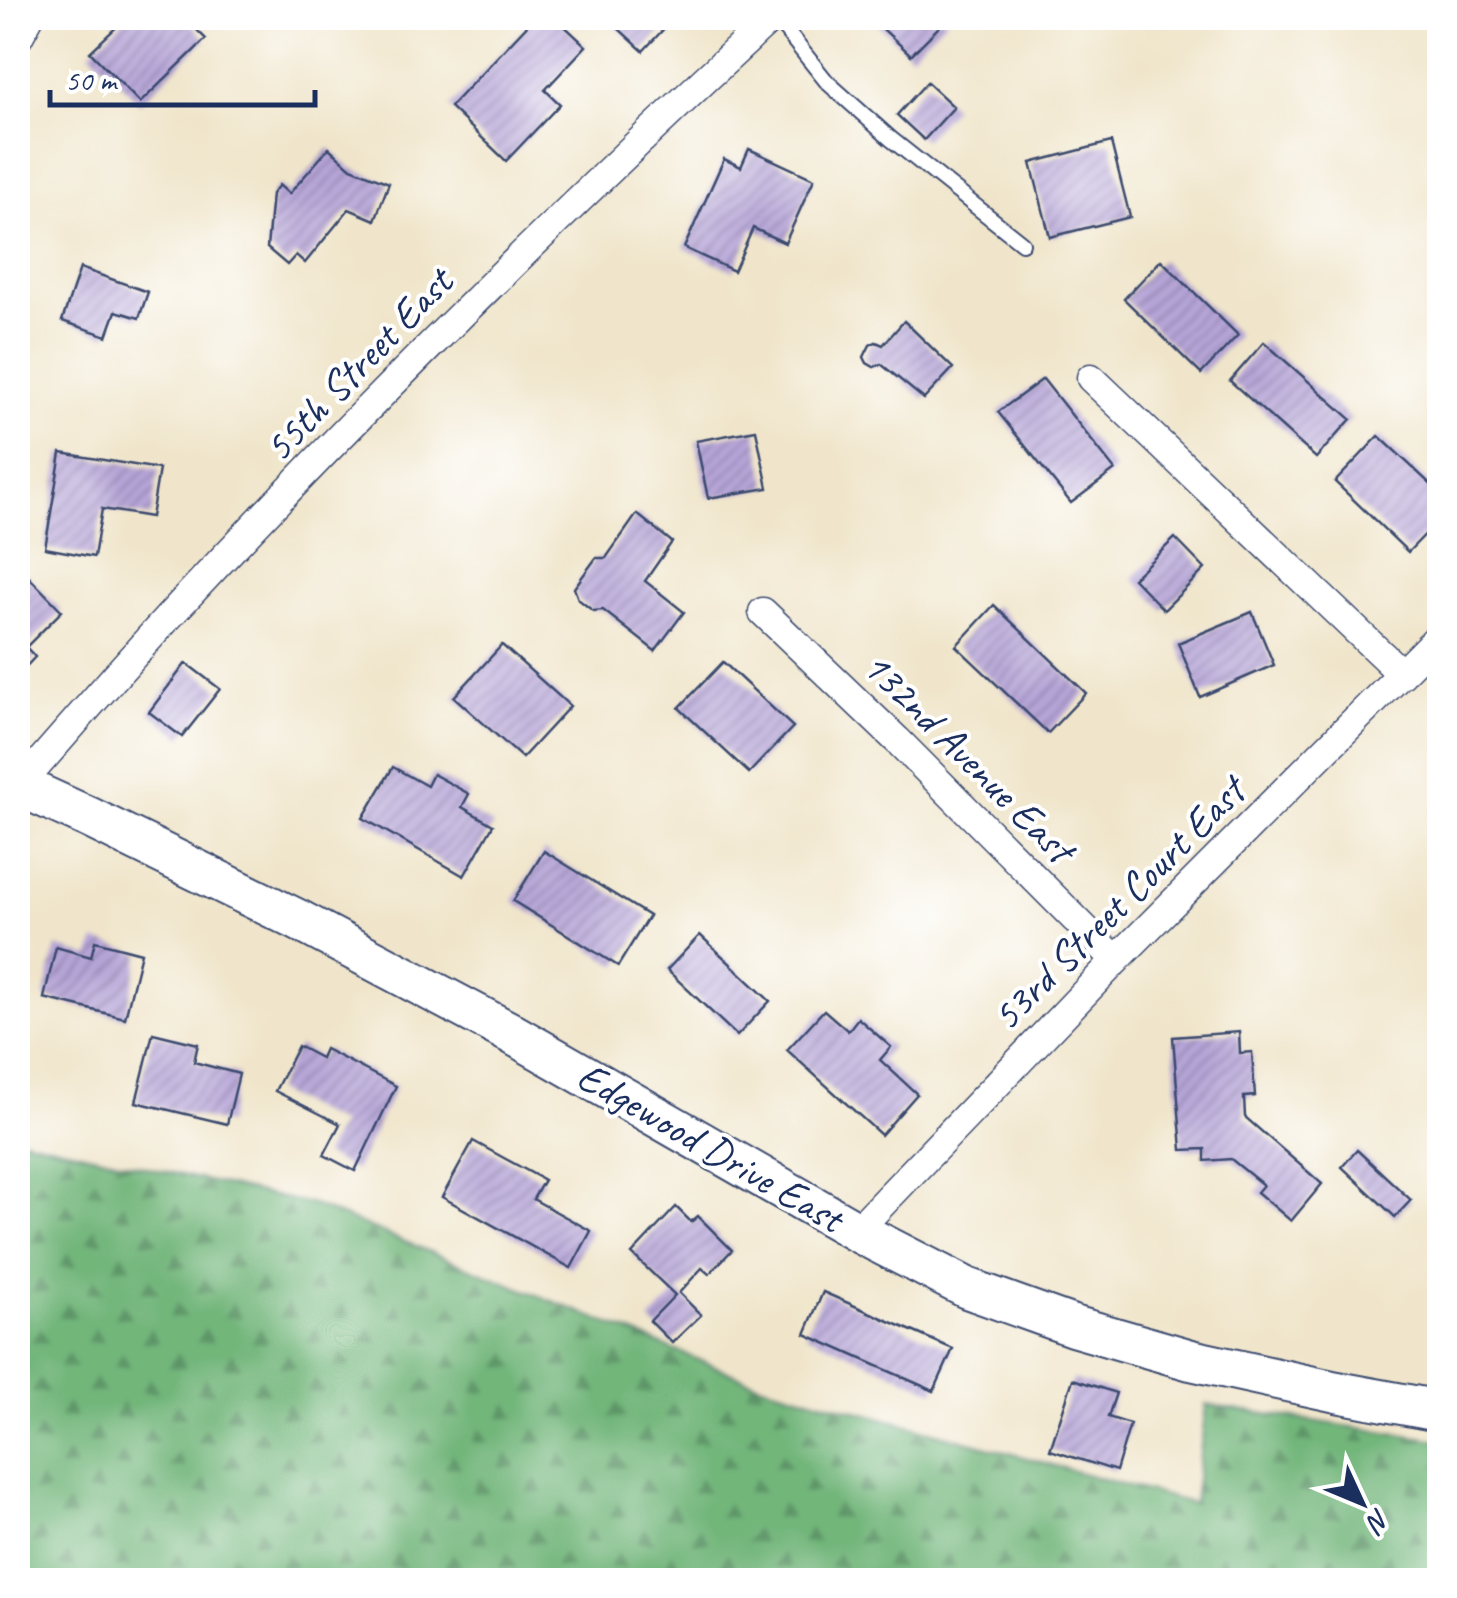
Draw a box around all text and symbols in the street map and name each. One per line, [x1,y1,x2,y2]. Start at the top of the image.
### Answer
scale bar [50,45,315,107]
text: 50 m [65,61,118,99]
street label: 55th Street East [252,254,467,473]
street label: 132nd Avenue East [851,640,1089,878]
street label: 53rd Street Court East [980,762,1260,1042]
street label: Edgewood Drive East [568,1050,856,1246]
north arrow [1312,1453,1412,1553]
text: N [1358,1502,1398,1542]

